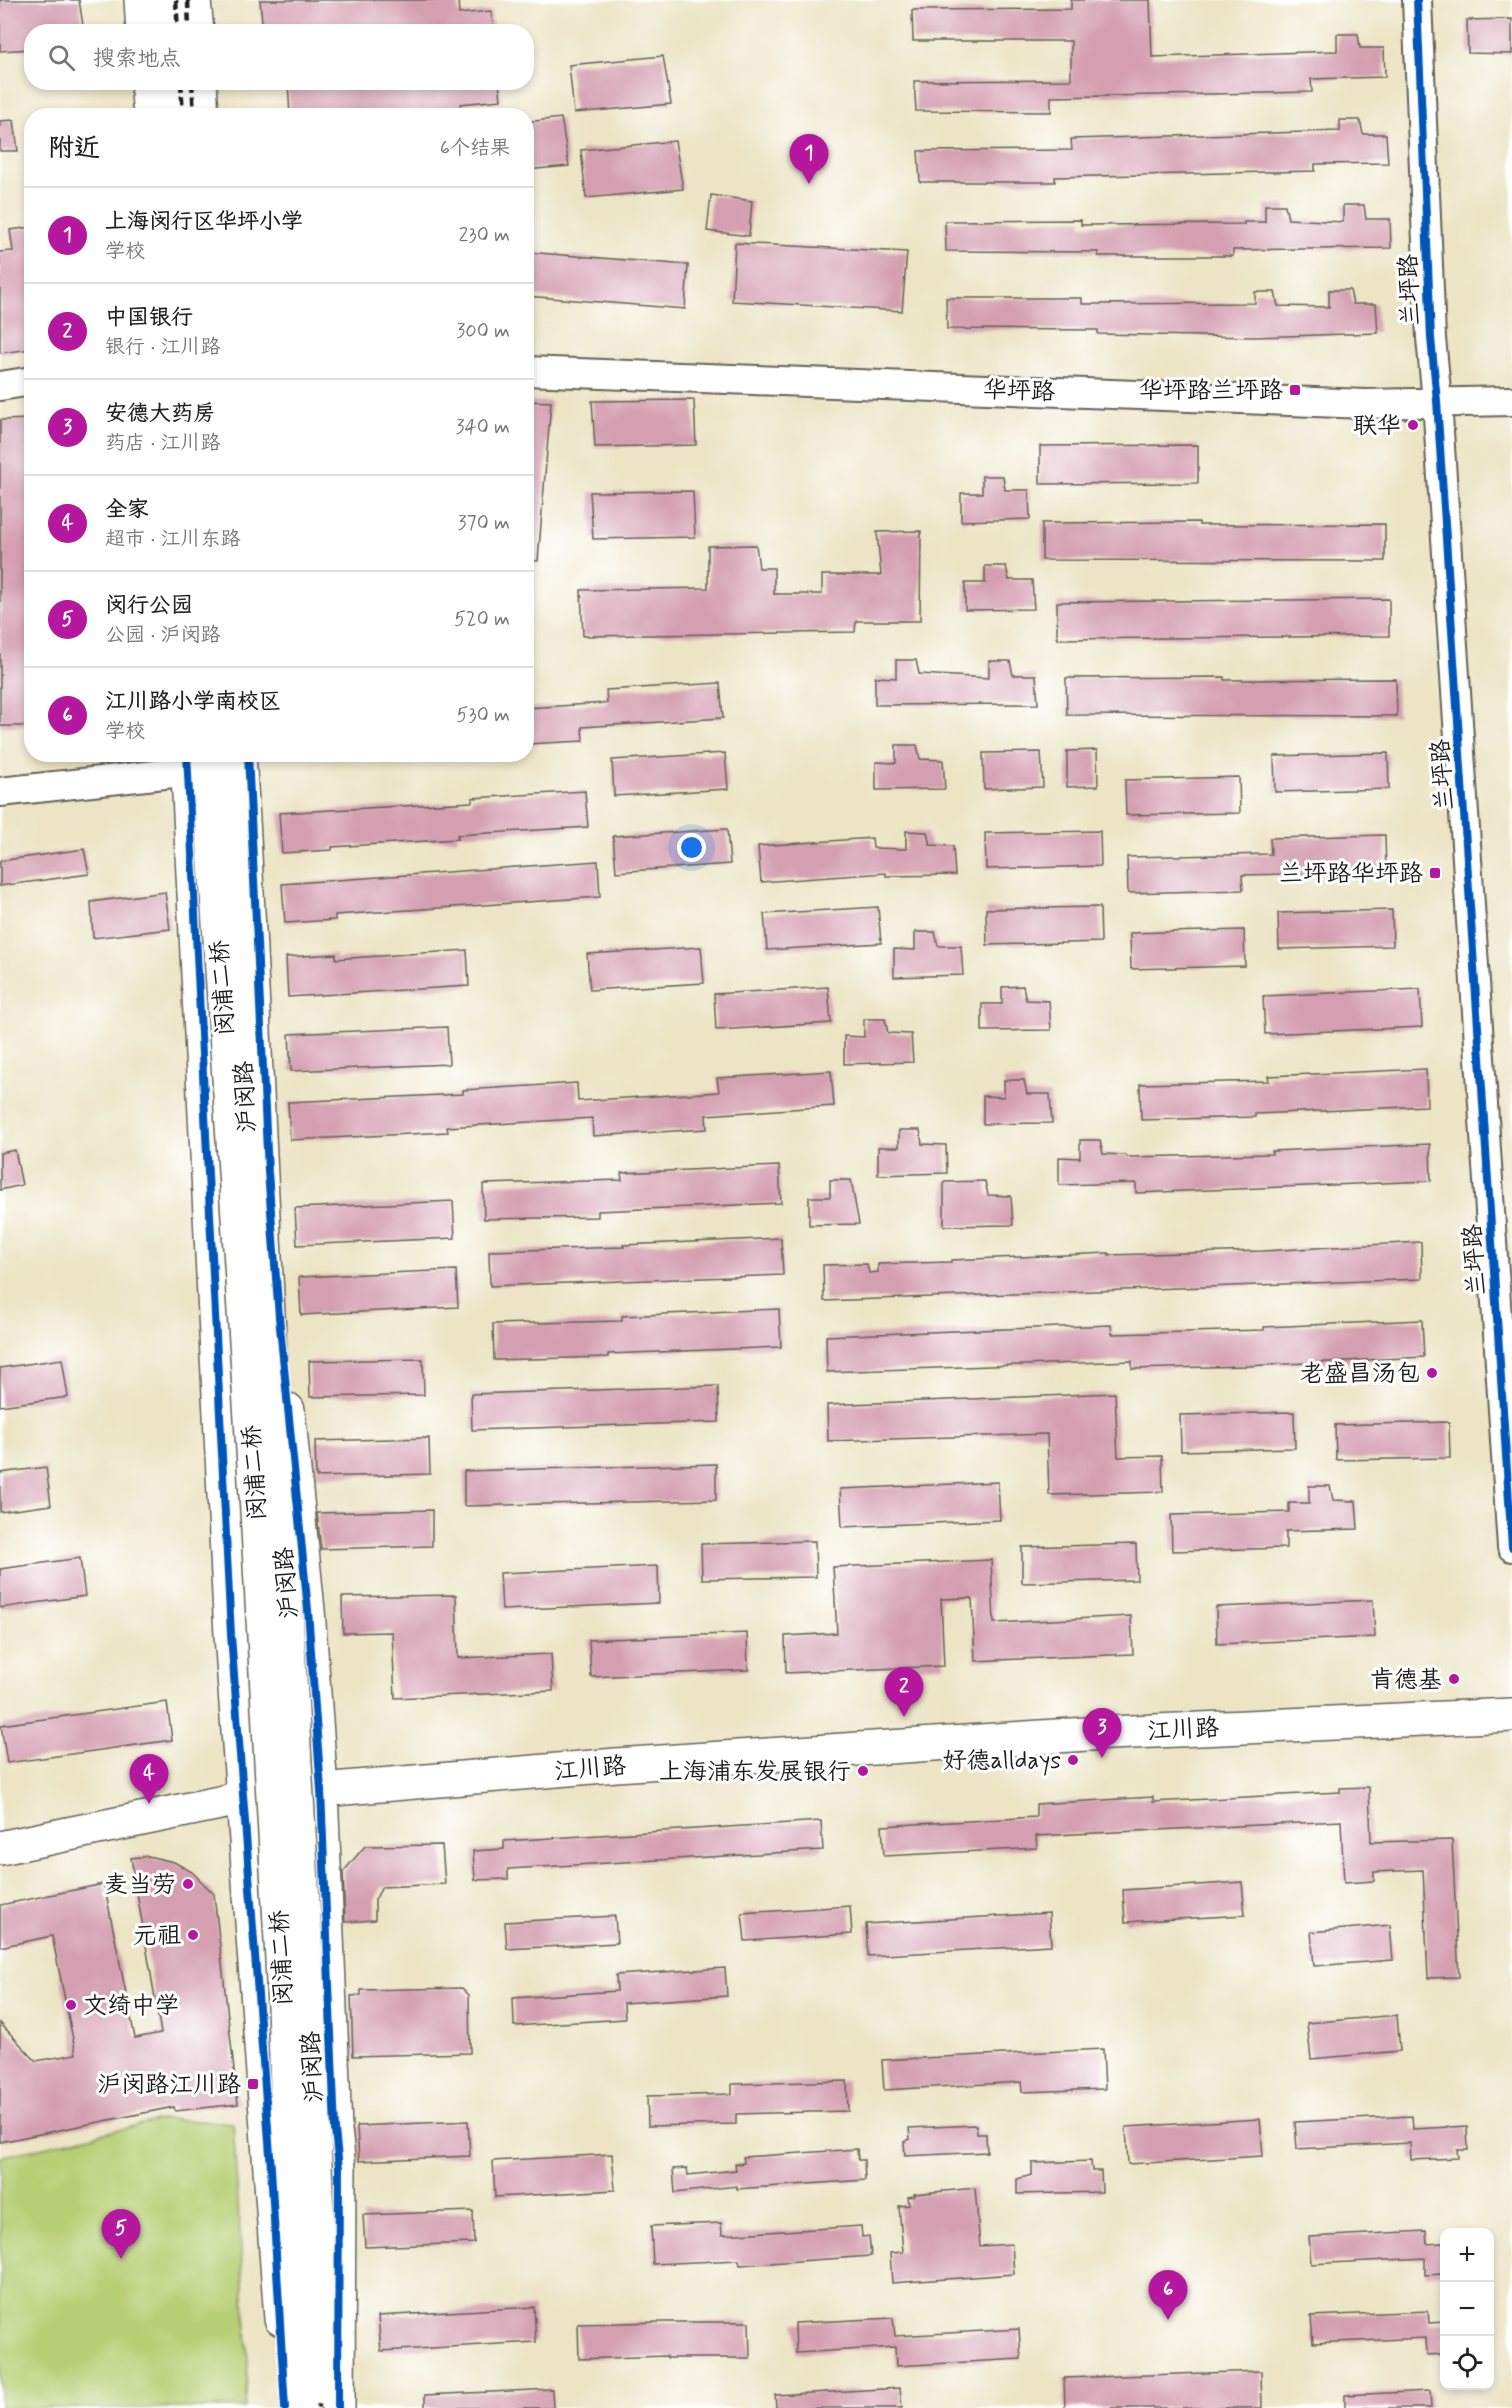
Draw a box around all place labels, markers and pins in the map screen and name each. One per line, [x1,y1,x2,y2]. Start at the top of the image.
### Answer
pin: 1 [790,134,828,184]
place label: 华坪路兰坪路 [1139,376,1283,407]
marker: 华坪路兰坪路 [1288,383,1302,397]
place label: 联华 [1353,411,1401,442]
marker: 联华 [1406,418,1420,432]
place label: 兰坪路华坪路 [1279,859,1423,890]
marker: 兰坪路华坪路 [1428,866,1442,880]
place label: 老盛昌汤包 [1300,1359,1420,1390]
marker: 老盛昌汤包 [1425,1366,1439,1380]
place label: 肯德基 [1370,1665,1442,1696]
pin: 2 [884,1668,924,1717]
marker: 肯德基 [1447,1672,1461,1686]
pin: 3 [1082,1708,1122,1758]
place label: 好德alldays [943,1746,1061,1777]
marker: 好德alldays [1066,1753,1080,1767]
pin: 4 [130,1754,168,1804]
place label: 上海浦东发展银行 [659,1757,851,1788]
marker: 上海浦东发展银行 [856,1764,870,1778]
place label: 麦当劳 [104,1870,176,1901]
marker: 麦当劳 [181,1877,195,1891]
place label: 元祖 [133,1921,181,1952]
marker: 元祖 [186,1928,200,1942]
place label: 文绮中学 [83,1991,179,2022]
marker: 文绮中学 [64,1998,78,2012]
place label: 沪闵路江川路 [97,2070,241,2101]
marker: 沪闵路江川路 [246,2077,260,2091]
pin: 5 [102,2210,140,2259]
pin: 6 [1148,2270,1188,2320]

